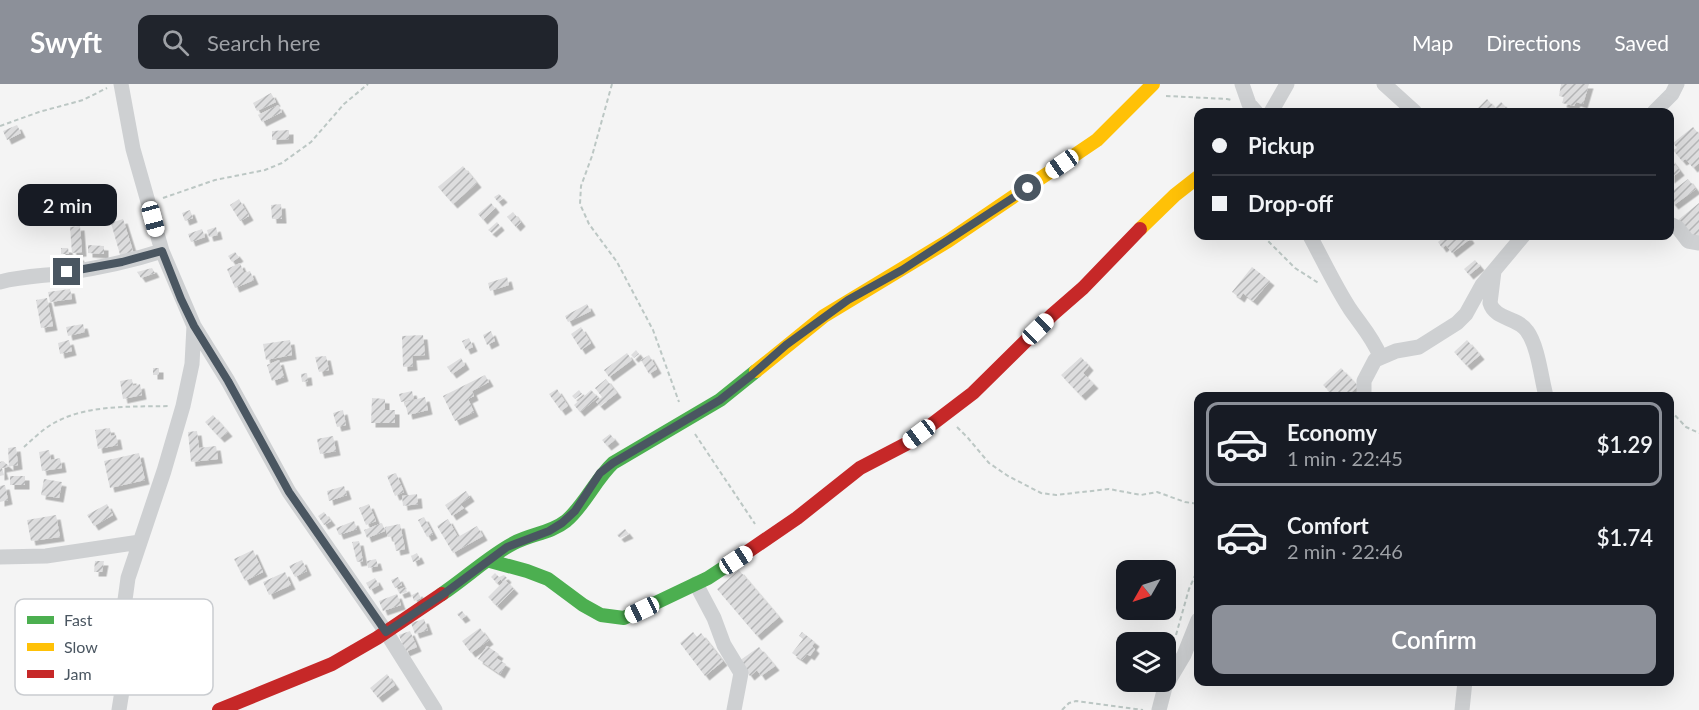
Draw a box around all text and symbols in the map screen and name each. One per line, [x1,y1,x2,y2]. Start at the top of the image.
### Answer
search box [138,15,558,69]
text: Swyft [30,25,102,59]
icon: search [159,26,192,59]
text: Search here [207,29,320,56]
text: Map [1412,30,1453,55]
text: Directions [1486,30,1581,55]
text: Saved [1614,30,1669,55]
text: Pickup [1248,132,1314,159]
car [1042,146,1082,182]
route start [1014,174,1041,201]
callout: 2 min [17,185,116,227]
text: Drop-off [1248,190,1333,217]
text: 2 min [43,193,92,217]
car [140,199,166,239]
route end [53,258,80,285]
car [1019,310,1057,348]
car [899,416,939,452]
icon: car [1215,417,1269,471]
text: Economy [1287,419,1377,446]
text: $1.29 [1597,431,1653,458]
text: 1 min · 22:45 [1287,446,1403,470]
icon: car [1215,510,1269,564]
text: Comfort [1287,512,1369,539]
text: $1.74 [1597,524,1653,551]
text: 2 min · 22:46 [1287,539,1403,563]
car [716,543,756,577]
north arrow [1116,560,1176,620]
map controls [1116,560,1176,692]
car [622,594,662,626]
legend [15,599,213,695]
button: Confirm [1212,605,1656,674]
text: Fast [64,610,93,629]
button: layers [1116,632,1176,692]
text: Slow [64,637,98,656]
text: Jam [64,664,92,683]

